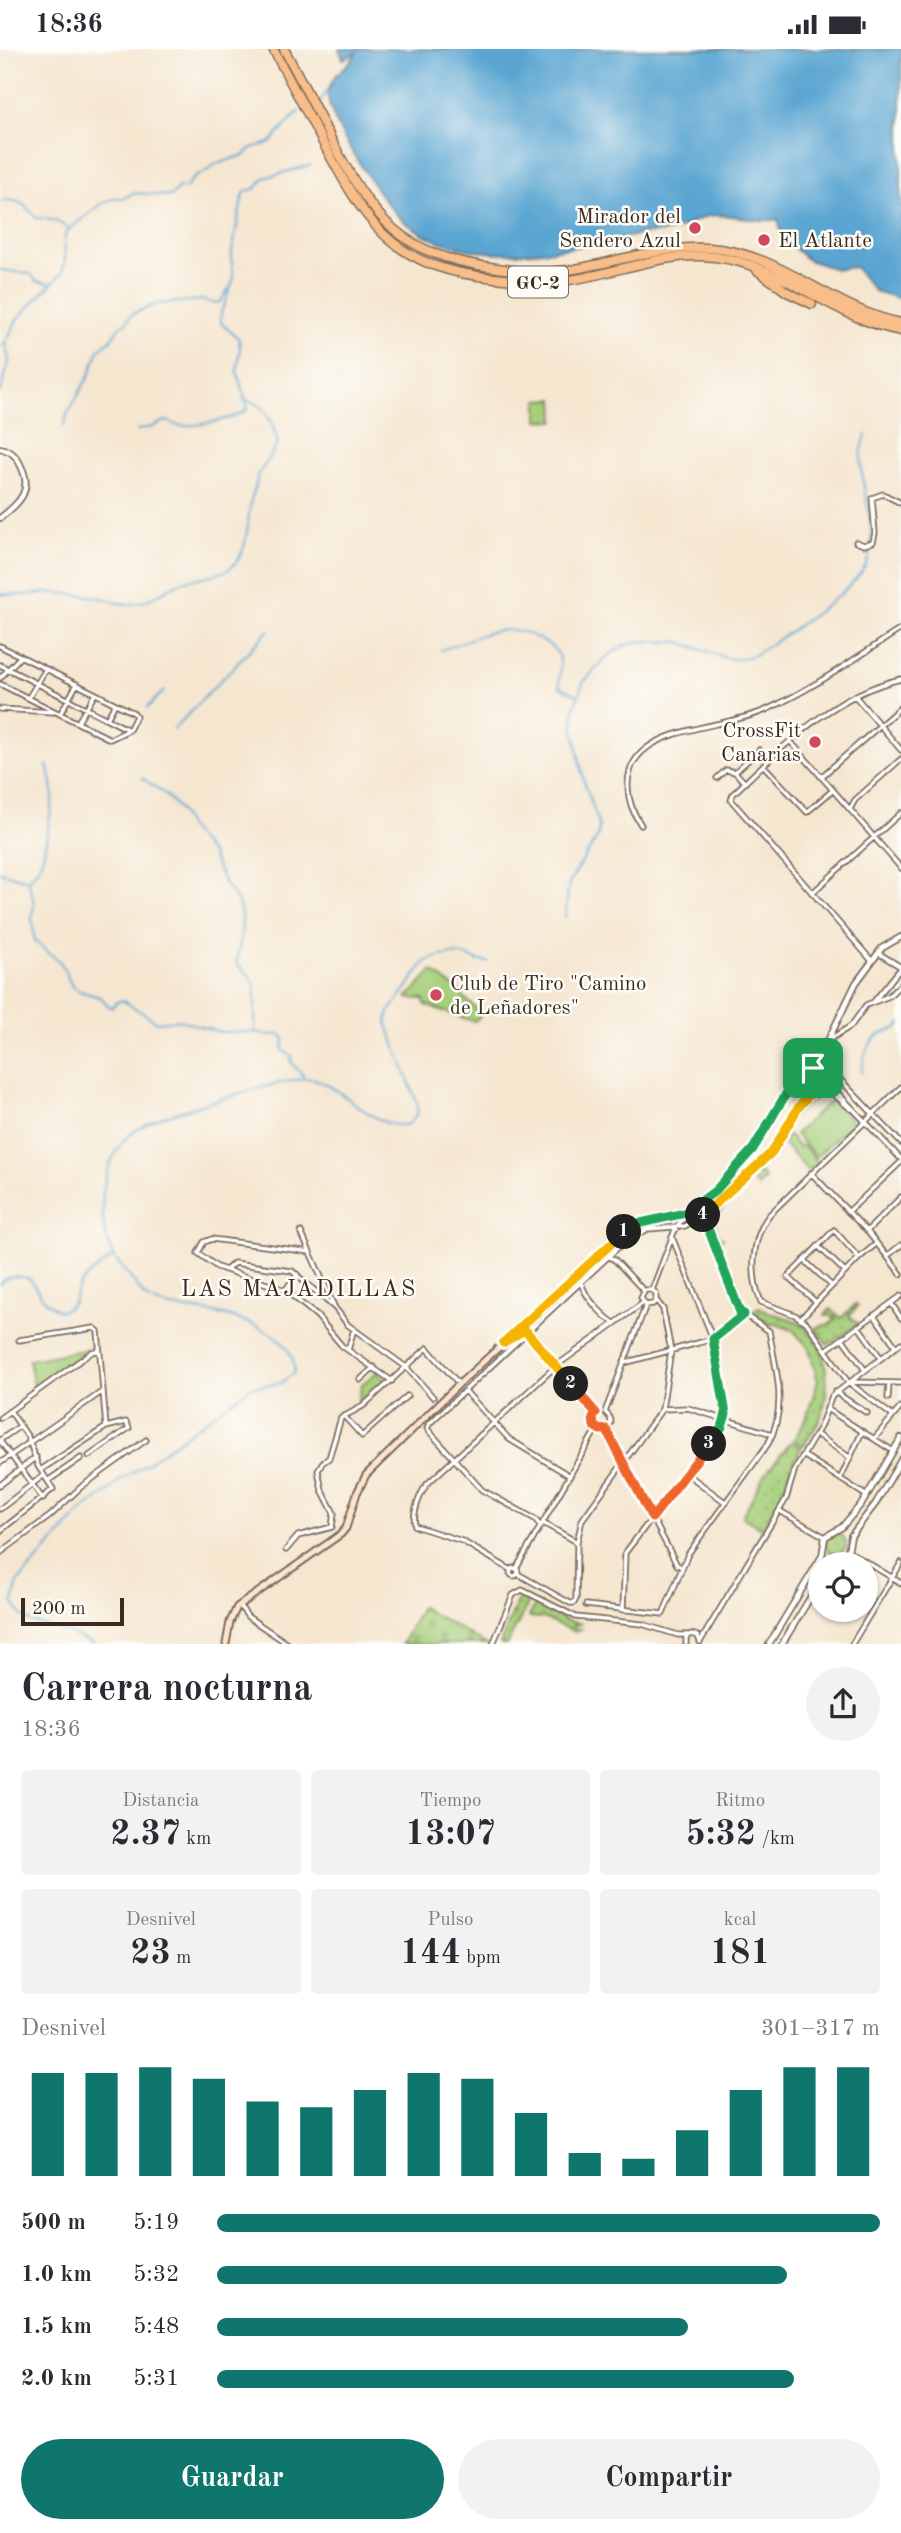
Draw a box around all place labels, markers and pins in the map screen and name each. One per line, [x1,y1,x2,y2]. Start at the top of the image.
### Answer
place label: Mirador del Sendero Azul [559,207,681,252]
marker: Mirador del Sendero Azul [687,220,703,236]
place label: El Atlante [778,231,872,252]
marker: El Atlante [756,232,772,248]
place label: CrossFit Canarias [721,721,801,766]
marker: CrossFit Canarias [807,734,823,750]
place label: Club de Tiro "Camino de Leñadores" [450,974,646,1019]
marker: Club de Tiro "Camino de Leñadores" [428,987,444,1003]
pin [783,1038,843,1098]
pin: 4 [686,1197,720,1233]
pin: 1 [606,1215,642,1249]
pin: 2 [554,1367,588,1401]
pin: 3 [692,1427,726,1461]

